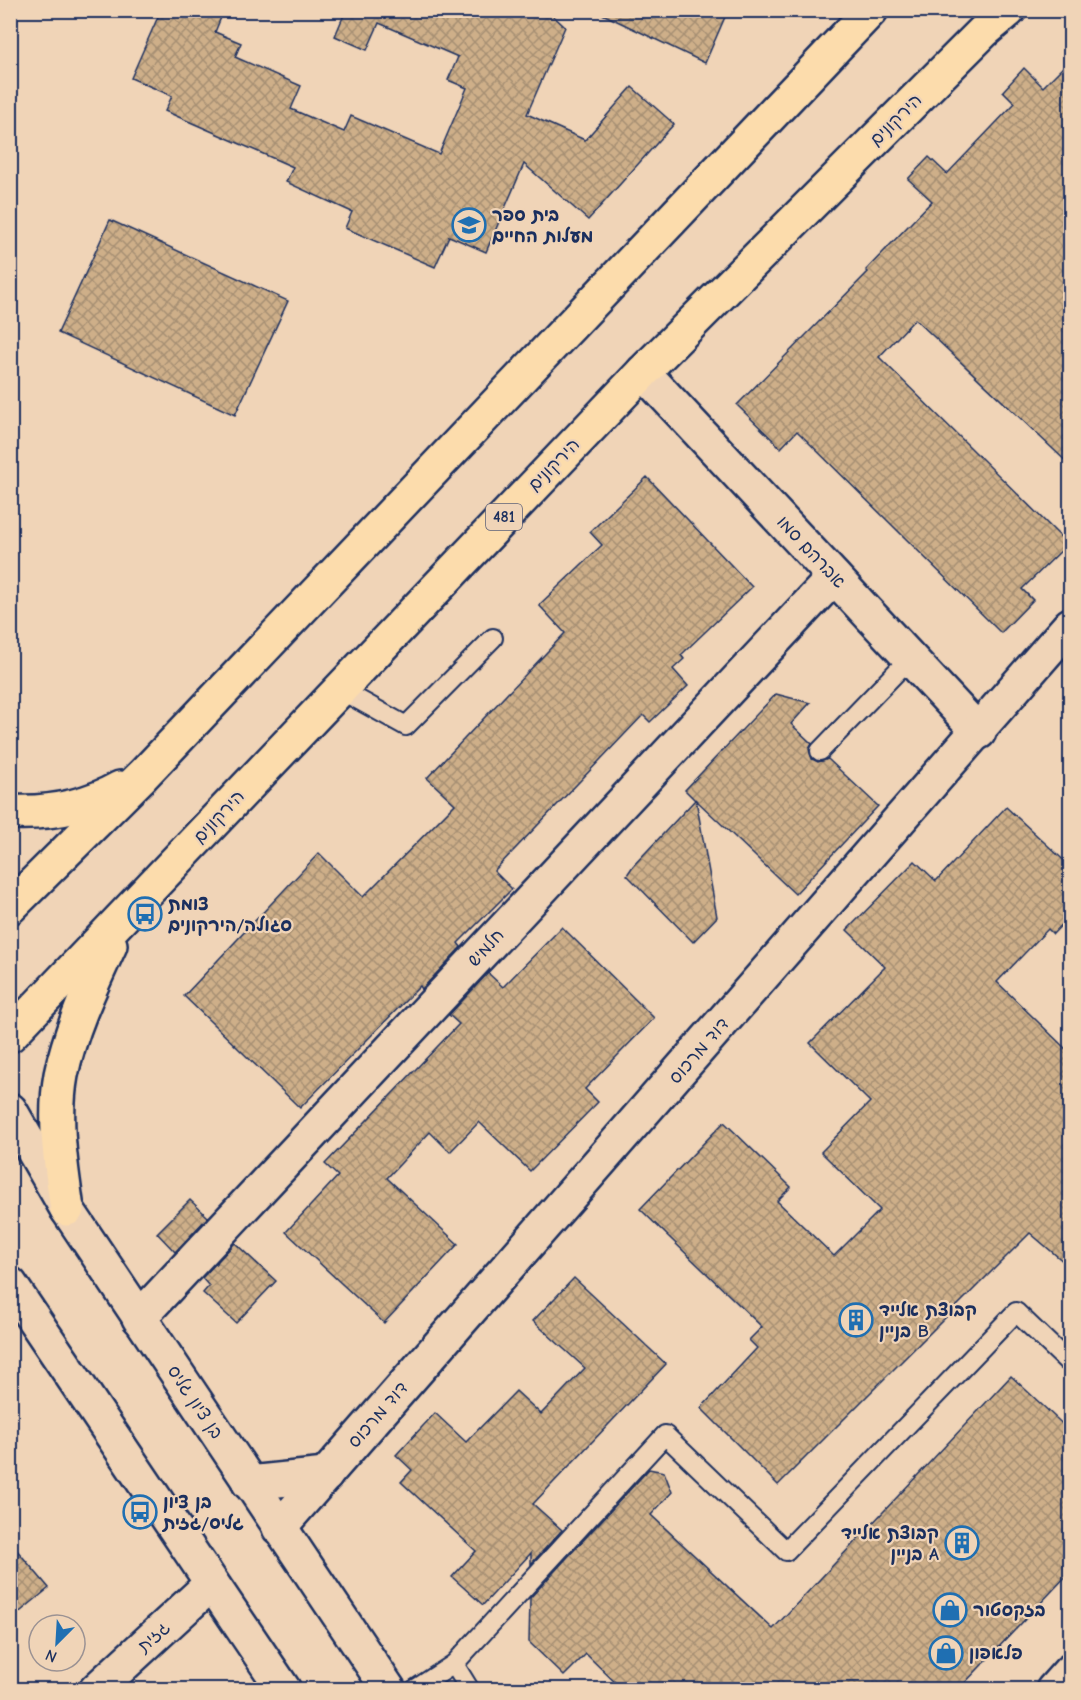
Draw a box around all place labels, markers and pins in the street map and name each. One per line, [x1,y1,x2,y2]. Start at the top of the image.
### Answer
place label: בית ספר מעלות החיים [492,205,594,247]
school or university icon: בית ספר מעלות החיים [451,207,487,243]
place label: צומת סגולה/הירקונים [168,894,292,937]
bus stop icon: צומת סגולה/הירקונים [127,896,163,932]
place label: קבוצת אלייד בניין B [879,1300,977,1342]
building icon: קבוצת אלייד בניין B [838,1302,874,1338]
place label: בן ציון גליס/גזית [161,1492,244,1534]
bus stop icon: בן ציון גליס/גזית [122,1494,158,1530]
place label: קבוצת אלייד בניין A [841,1523,939,1565]
building icon: קבוצת אלייד בניין A [944,1525,980,1561]
shop icon: בזקסטור [932,1592,968,1628]
place label: בזקסטור [973,1600,1046,1621]
shop icon: פלאפון [928,1635,964,1671]
place label: פלאפון [969,1643,1023,1664]

